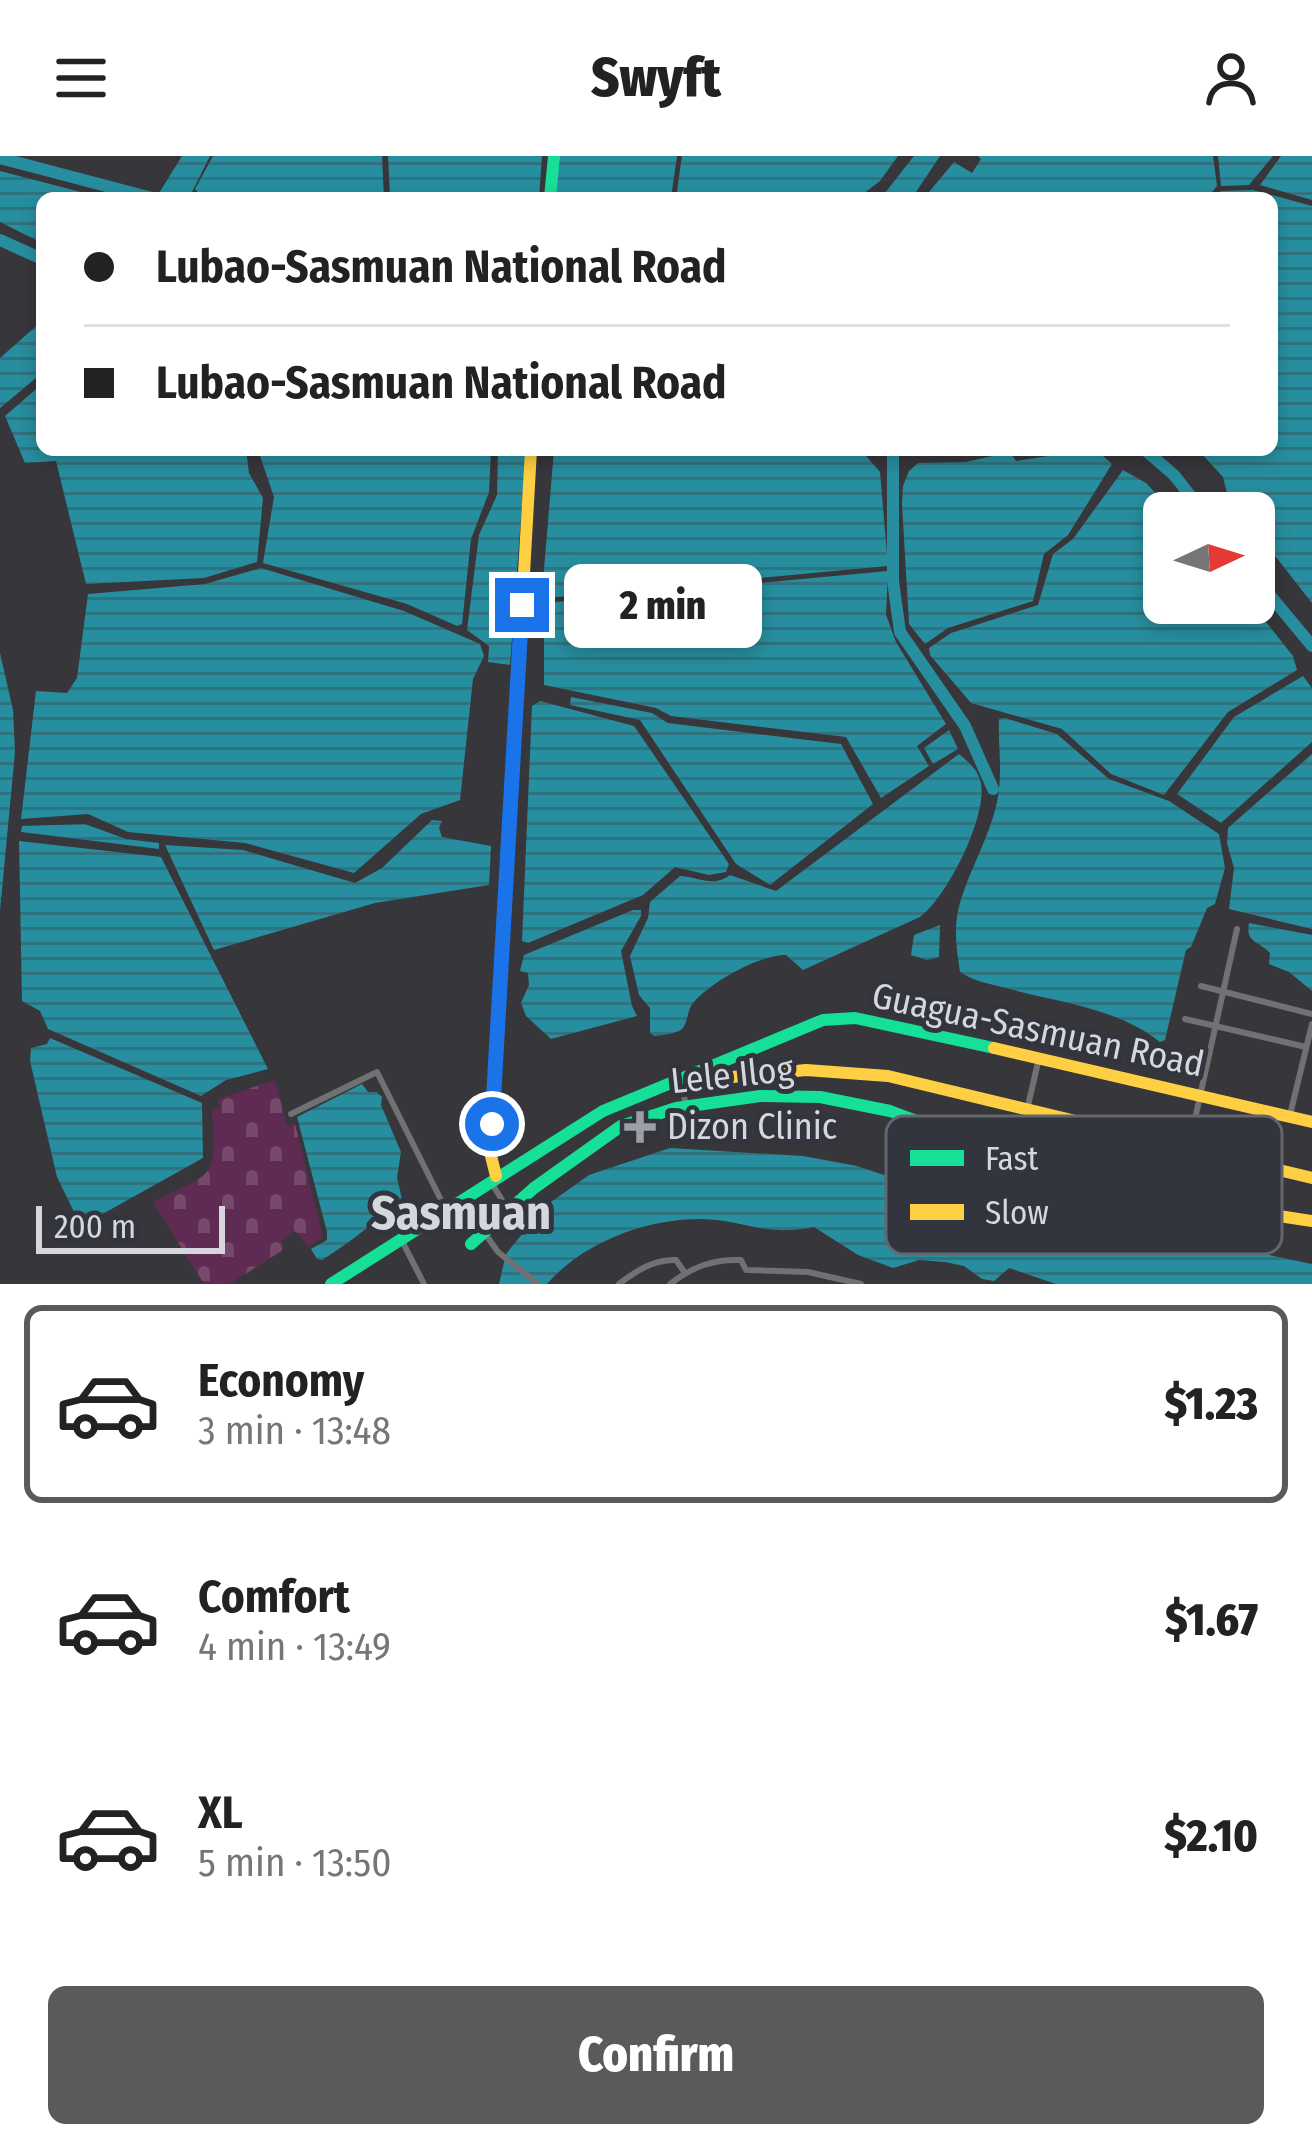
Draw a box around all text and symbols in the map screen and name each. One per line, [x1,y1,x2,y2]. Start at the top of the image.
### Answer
icon: menu [48,45,114,111]
icon: person [1198,45,1264,111]
text: Swyft [591,46,721,110]
text: Lubao-Sasmuan National Road [156,240,727,294]
text: Lubao-Sasmuan National Road [156,356,727,410]
north arrow [1143,492,1275,624]
map controls [1143,492,1275,624]
callout: 2 min [564,563,762,647]
route end [495,578,549,632]
text: 2 min [620,583,706,629]
street label: Guagua-Sasmuan Road [868,973,1208,1087]
street label: Lele Ilog [668,1047,796,1103]
route start [465,1097,519,1151]
place label: Dizon Clinic [667,1105,837,1149]
marker: Dizon Clinic [624,1111,656,1143]
legend [886,1116,1282,1254]
text: Fast [985,1139,1039,1179]
district label: Sasmuan [371,1184,551,1242]
text: Slow [985,1193,1049,1233]
scale bar [36,1200,225,1253]
text: 200 m [54,1207,136,1247]
icon: car [54,1350,162,1458]
text: Economy [198,1354,364,1408]
text: $1.23 [1164,1377,1258,1431]
text: 3 min · 13:48 [198,1408,391,1454]
icon: car [54,1566,162,1674]
text: Comfort [198,1570,350,1624]
text: $1.67 [1165,1593,1258,1647]
text: 4 min · 13:49 [198,1624,391,1670]
icon: car [54,1782,162,1890]
text: XL [198,1786,243,1840]
text: $2.10 [1164,1809,1258,1863]
text: 5 min · 13:50 [198,1840,391,1886]
button: Confirm [48,1986,1264,2124]

